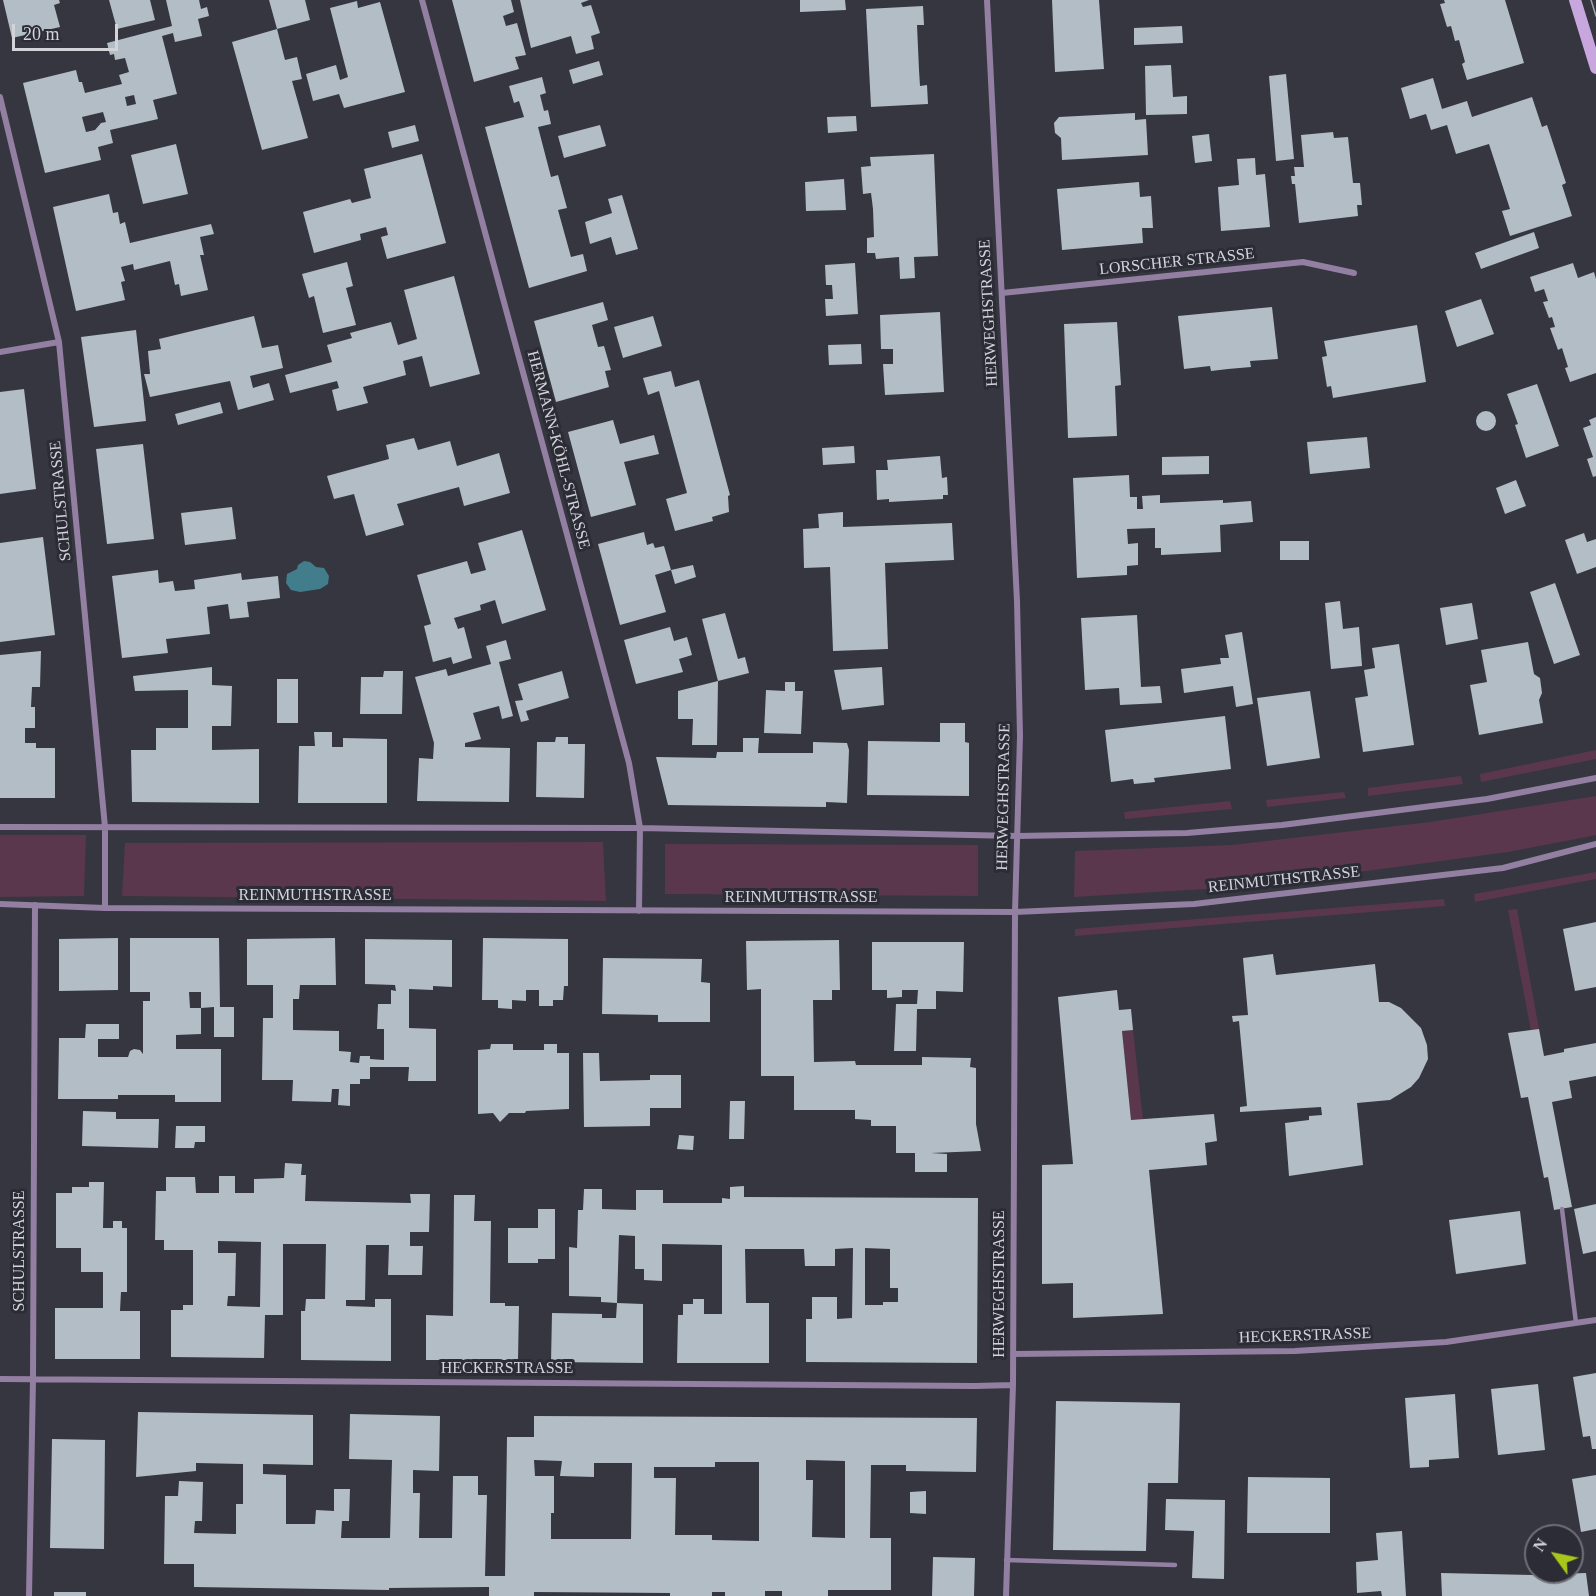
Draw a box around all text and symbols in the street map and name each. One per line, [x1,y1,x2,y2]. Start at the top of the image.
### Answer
scale bar [15,12,122,50]
text: 20 m [23,24,60,44]
street label: HERWEGHSTRASSE [976,239,1002,387]
street label: LORSCHER STRASSE [1098,244,1256,280]
street label: HERMANN-KÖHL-STRASSE [522,349,594,551]
street label: SCHULSTRASSE [46,440,76,562]
street label: HERWEGHSTRASSE [993,723,1015,871]
street label: REINMUTHSTRASSE [1207,862,1361,898]
street label: REINMUTHSTRASSE [239,886,391,906]
street label: REINMUTHSTRASSE [725,888,877,908]
street label: SCHULSTRASSE [10,1191,30,1311]
street label: HERWEGHSTRASSE [990,1210,1010,1358]
street label: HECKERSTRASSE [1238,1324,1372,1348]
street label: HECKERSTRASSE [441,1359,573,1379]
north arrow [1524,1524,1584,1584]
text: N [1530,1536,1550,1554]

